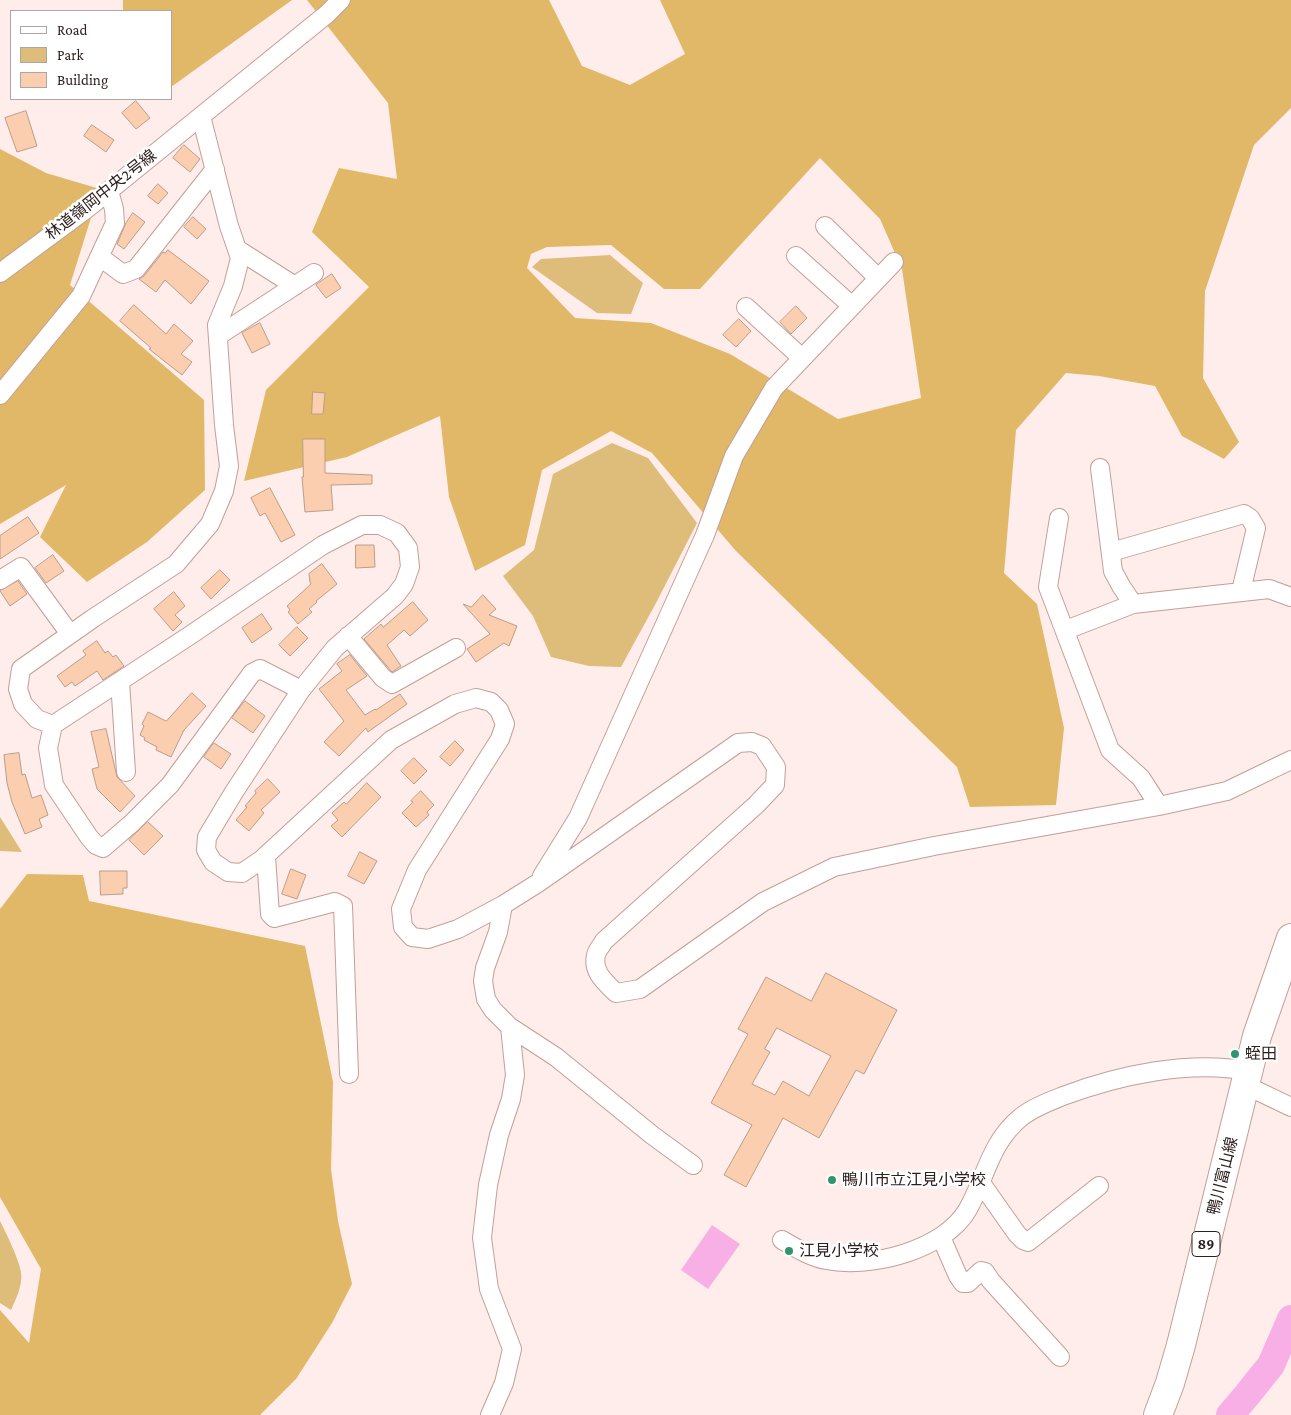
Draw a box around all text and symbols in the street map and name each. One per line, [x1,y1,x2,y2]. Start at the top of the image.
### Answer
legend [10,10,172,100]
text: Road [57,22,87,38]
text: Park [57,47,84,63]
text: Building [57,72,108,88]
street label: 林道嶺岡中央2号線 [42,146,160,244]
place label: 蛭田 [1245,1044,1277,1064]
marker: 蛭田 [1229,1048,1241,1060]
street label: 鴨川富山線 [1204,1135,1242,1217]
place label: 鴨川市立江見小学校 [842,1170,986,1190]
marker: 鴨川市立江見小学校 [826,1174,838,1186]
road number: 89 [1192,1232,1220,1256]
place label: 江見小学校 [799,1241,879,1261]
marker: 江見小学校 [783,1245,795,1257]

